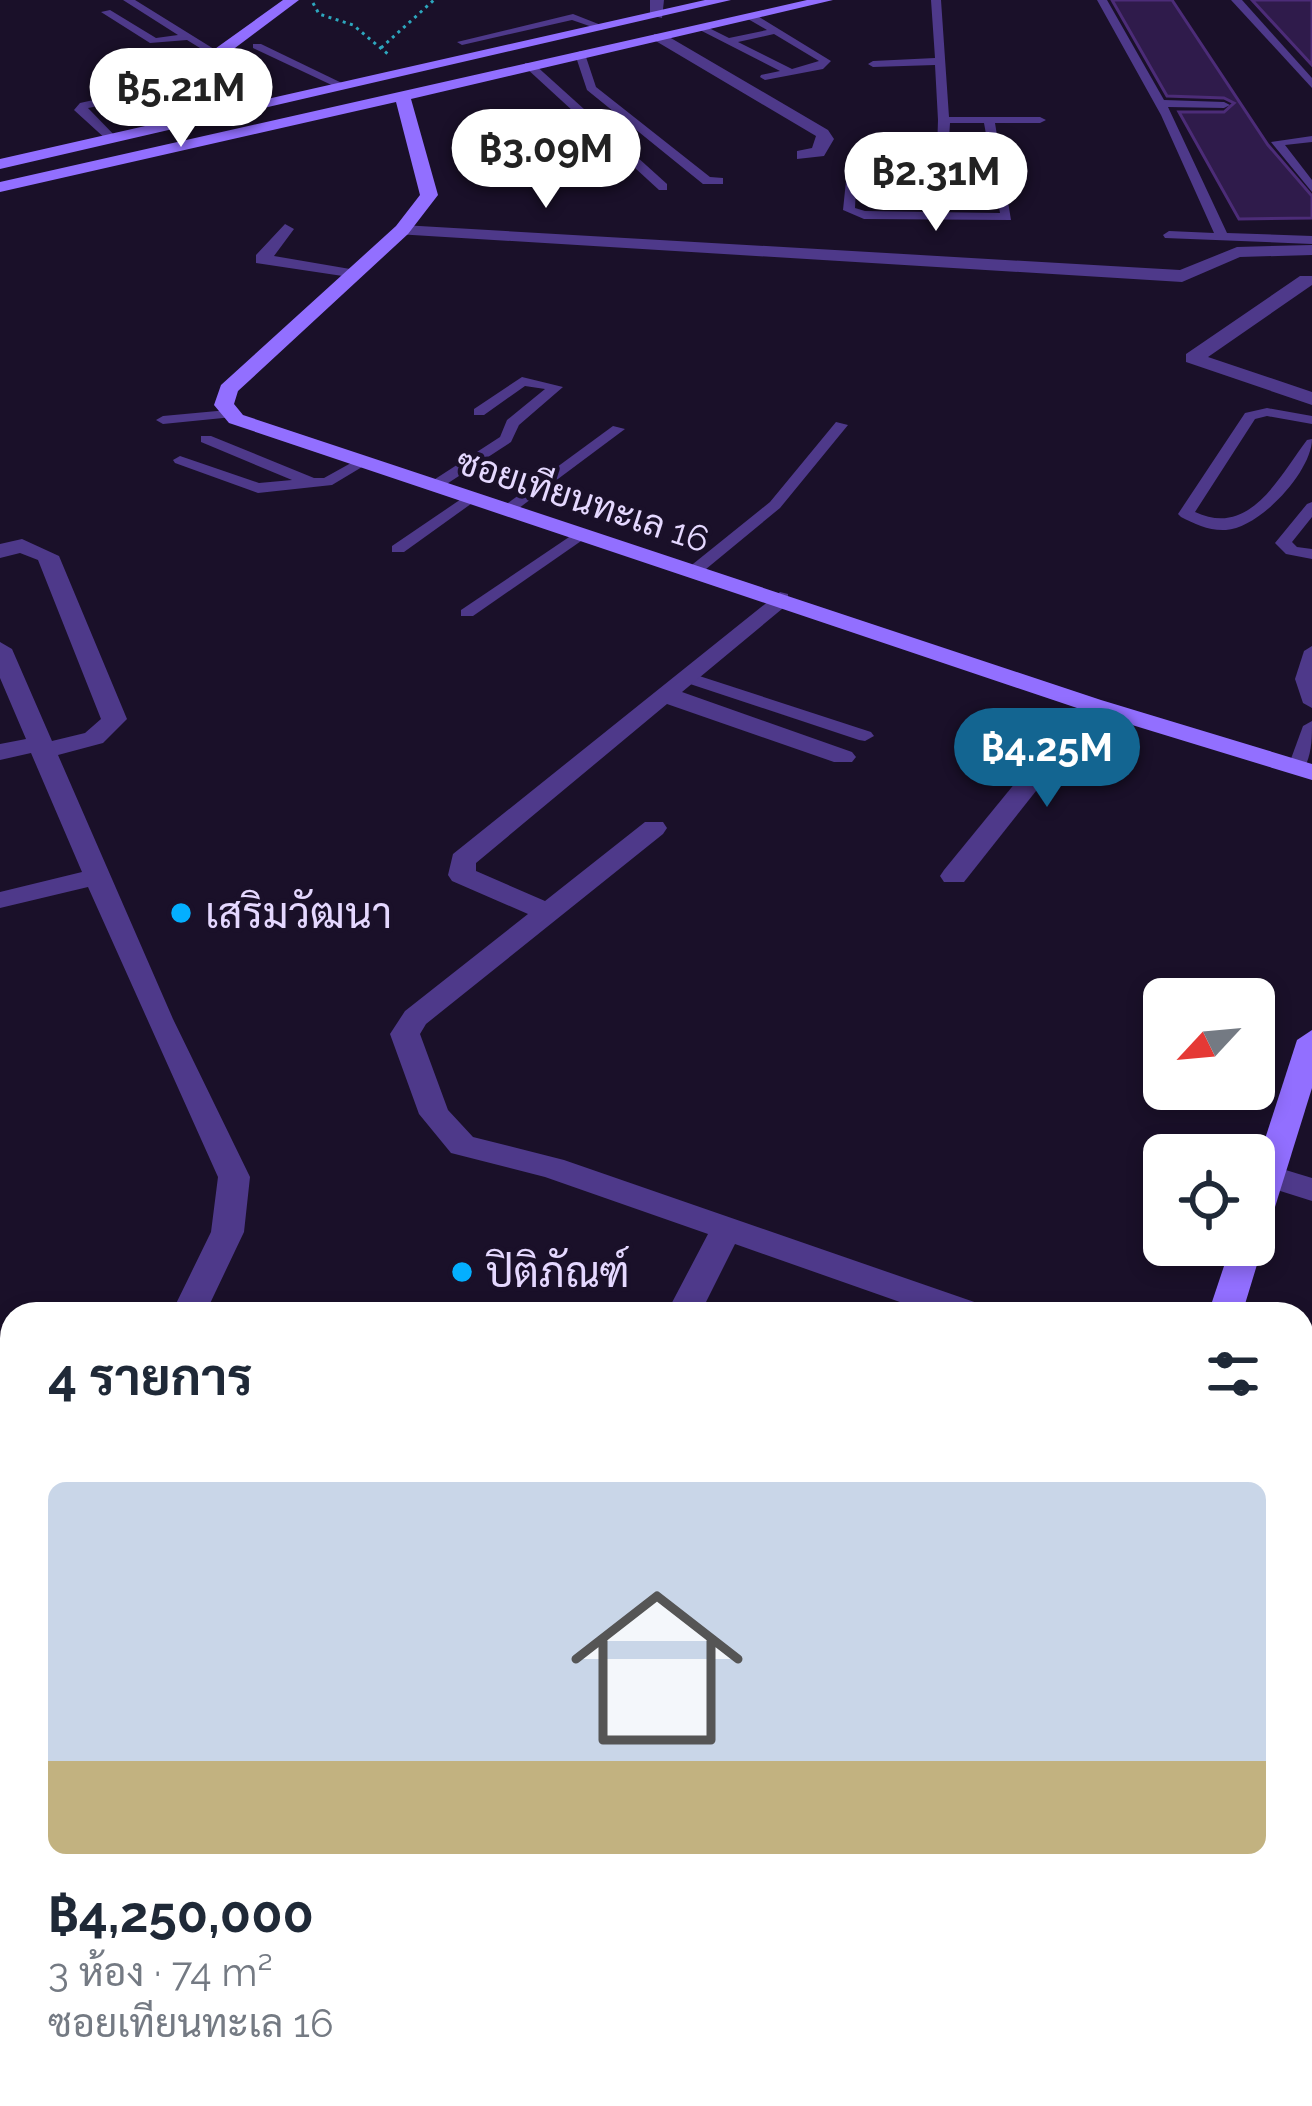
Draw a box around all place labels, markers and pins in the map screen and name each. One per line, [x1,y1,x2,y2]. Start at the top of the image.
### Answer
pin: ฿5.21M [83,48,279,150]
pin: ฿3.09M [448,109,644,211]
pin: ฿2.31M [838,132,1034,234]
pin: ฿4.25M [949,708,1145,810]
place label: เสริมวัฒนา [205,889,392,938]
marker: เสริมวัฒนา [168,900,194,926]
place label: ปิติภัณฑ์ [486,1246,630,1297]
marker: ปิติภัณฑ์ [449,1259,475,1285]

